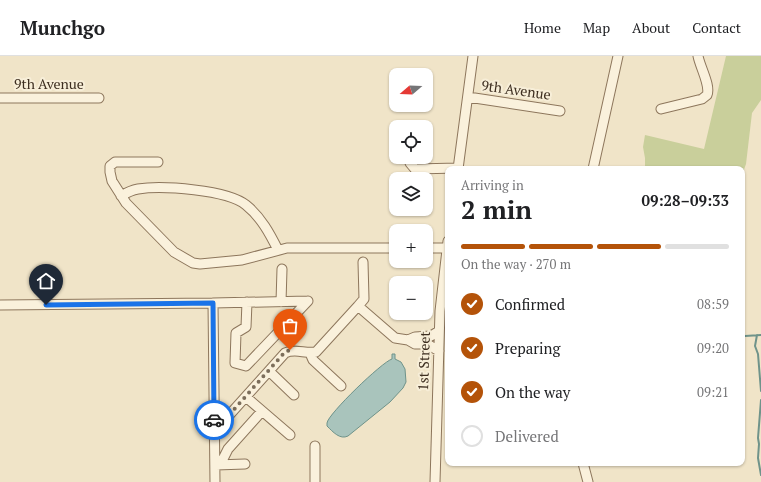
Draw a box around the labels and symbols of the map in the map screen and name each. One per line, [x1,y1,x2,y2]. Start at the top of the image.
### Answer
north arrow [389,68,433,112]
street label: 9th Avenue [14,74,84,93]
street label: 9th Avenue [480,75,552,104]
pin [29,264,63,305]
pin [273,309,307,350]
street label: 1st Street [413,330,434,391]
courier [194,400,234,440]

